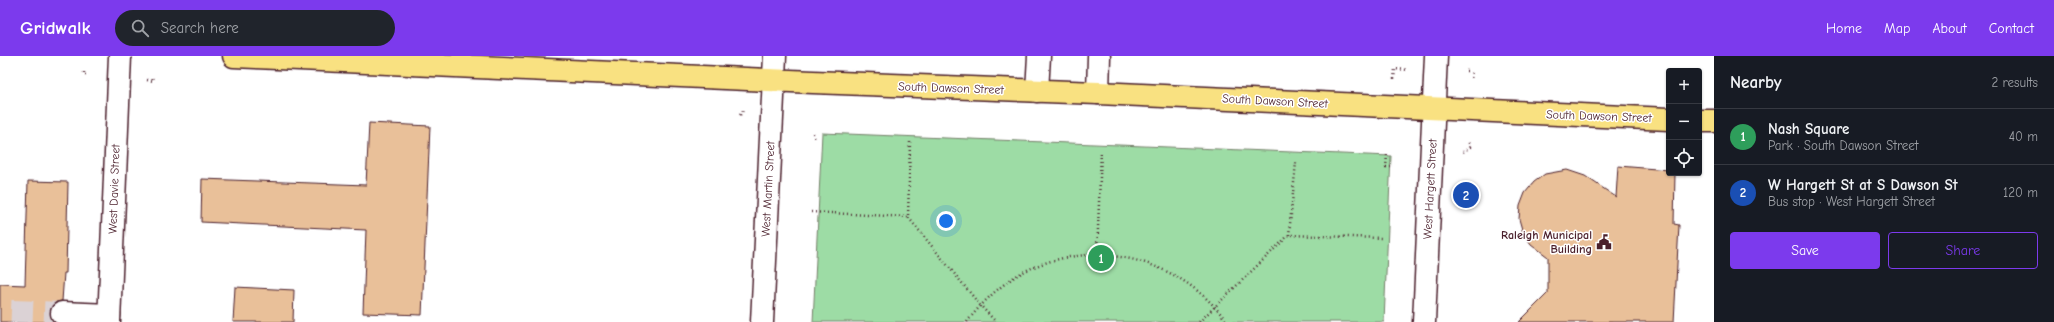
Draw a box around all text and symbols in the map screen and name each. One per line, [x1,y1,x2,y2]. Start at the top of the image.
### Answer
search box [115,10,395,46]
text: Gridwalk [20,17,91,39]
icon: search [129,17,151,39]
text: Search here [161,19,239,37]
text: Home [1826,20,1862,37]
text: Map [1884,20,1910,37]
text: About [1932,20,1967,37]
text: Contact [1989,20,2034,37]
map controls [1666,68,1702,176]
button: + [1666,68,1702,104]
text: Nearby [1730,73,1781,92]
text: 2 results [1991,75,2038,90]
street label: South Dawson Street [898,79,1005,97]
street label: South Dawson Street [1222,91,1329,111]
button: − [1666,104,1702,140]
street label: South Dawson Street [1546,107,1653,125]
text: Nash Square [1768,120,1849,138]
text: 1 [1740,129,1746,144]
text: 40 m [2009,129,2038,144]
street label: West Hargett Street [1420,138,1440,240]
text: Park · South Dawson Street [1768,138,1919,153]
street label: West Martin Street [758,140,778,237]
button: locate [1666,140,1702,176]
street label: West Davie Street [105,143,123,234]
text: W Hargett St at S Dawson St [1768,176,1958,194]
pin: 2 [1453,180,1479,210]
text: 2 [1740,185,1746,200]
text: 120 m [2003,185,2038,200]
text: Bus stop · West Hargett Street [1768,194,1935,209]
your location [936,211,956,231]
place label: Raleigh Municipal Building [1501,228,1592,256]
button: Save [1730,232,1880,269]
button: Share [1888,232,2038,269]
public building icon: Raleigh Municipal Building [1595,233,1613,251]
pin: 1 [1088,243,1114,273]

